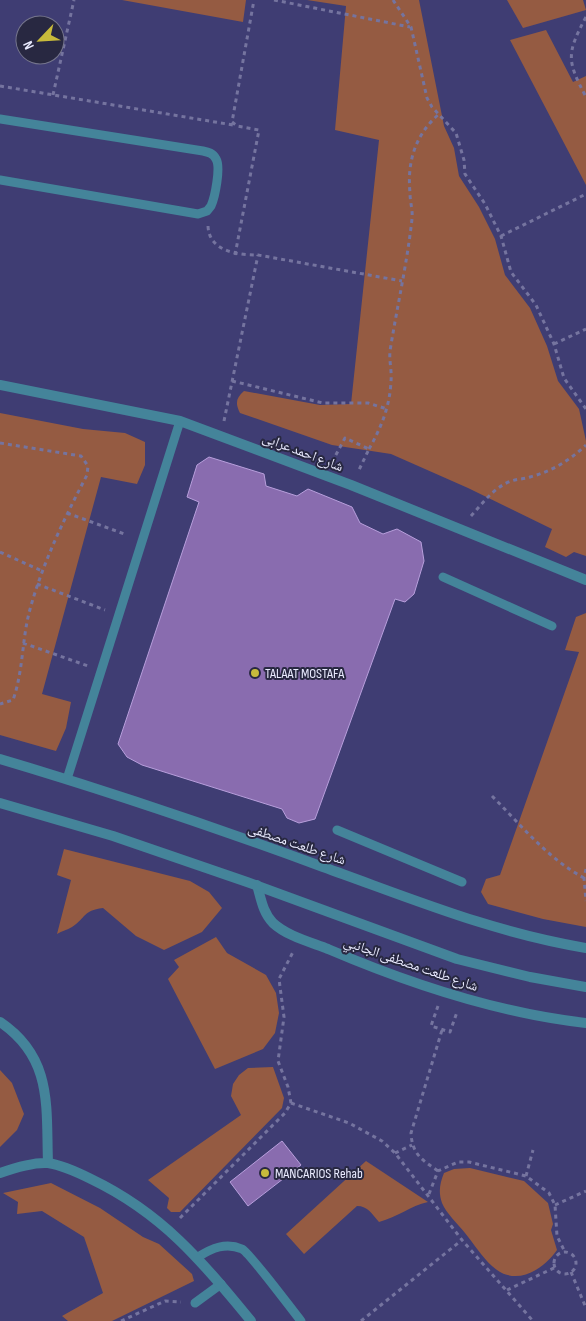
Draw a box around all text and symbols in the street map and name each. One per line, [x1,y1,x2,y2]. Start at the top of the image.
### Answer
north arrow [15,15,65,65]
text: N [19,38,38,52]
street label: شارع احمد عرابى [260,429,346,476]
place label: TALAAT MOSTAFA [265,665,345,682]
marker: TALAAT MOSTAFA [249,667,261,679]
street label: شارع طلعت مصطفى [246,819,348,870]
street label: شارع طلعت مصطفى الجانبي [341,933,480,997]
place label: MANCARIOS Rehab [275,1165,363,1182]
marker: MANCARIOS Rehab [259,1167,271,1179]

